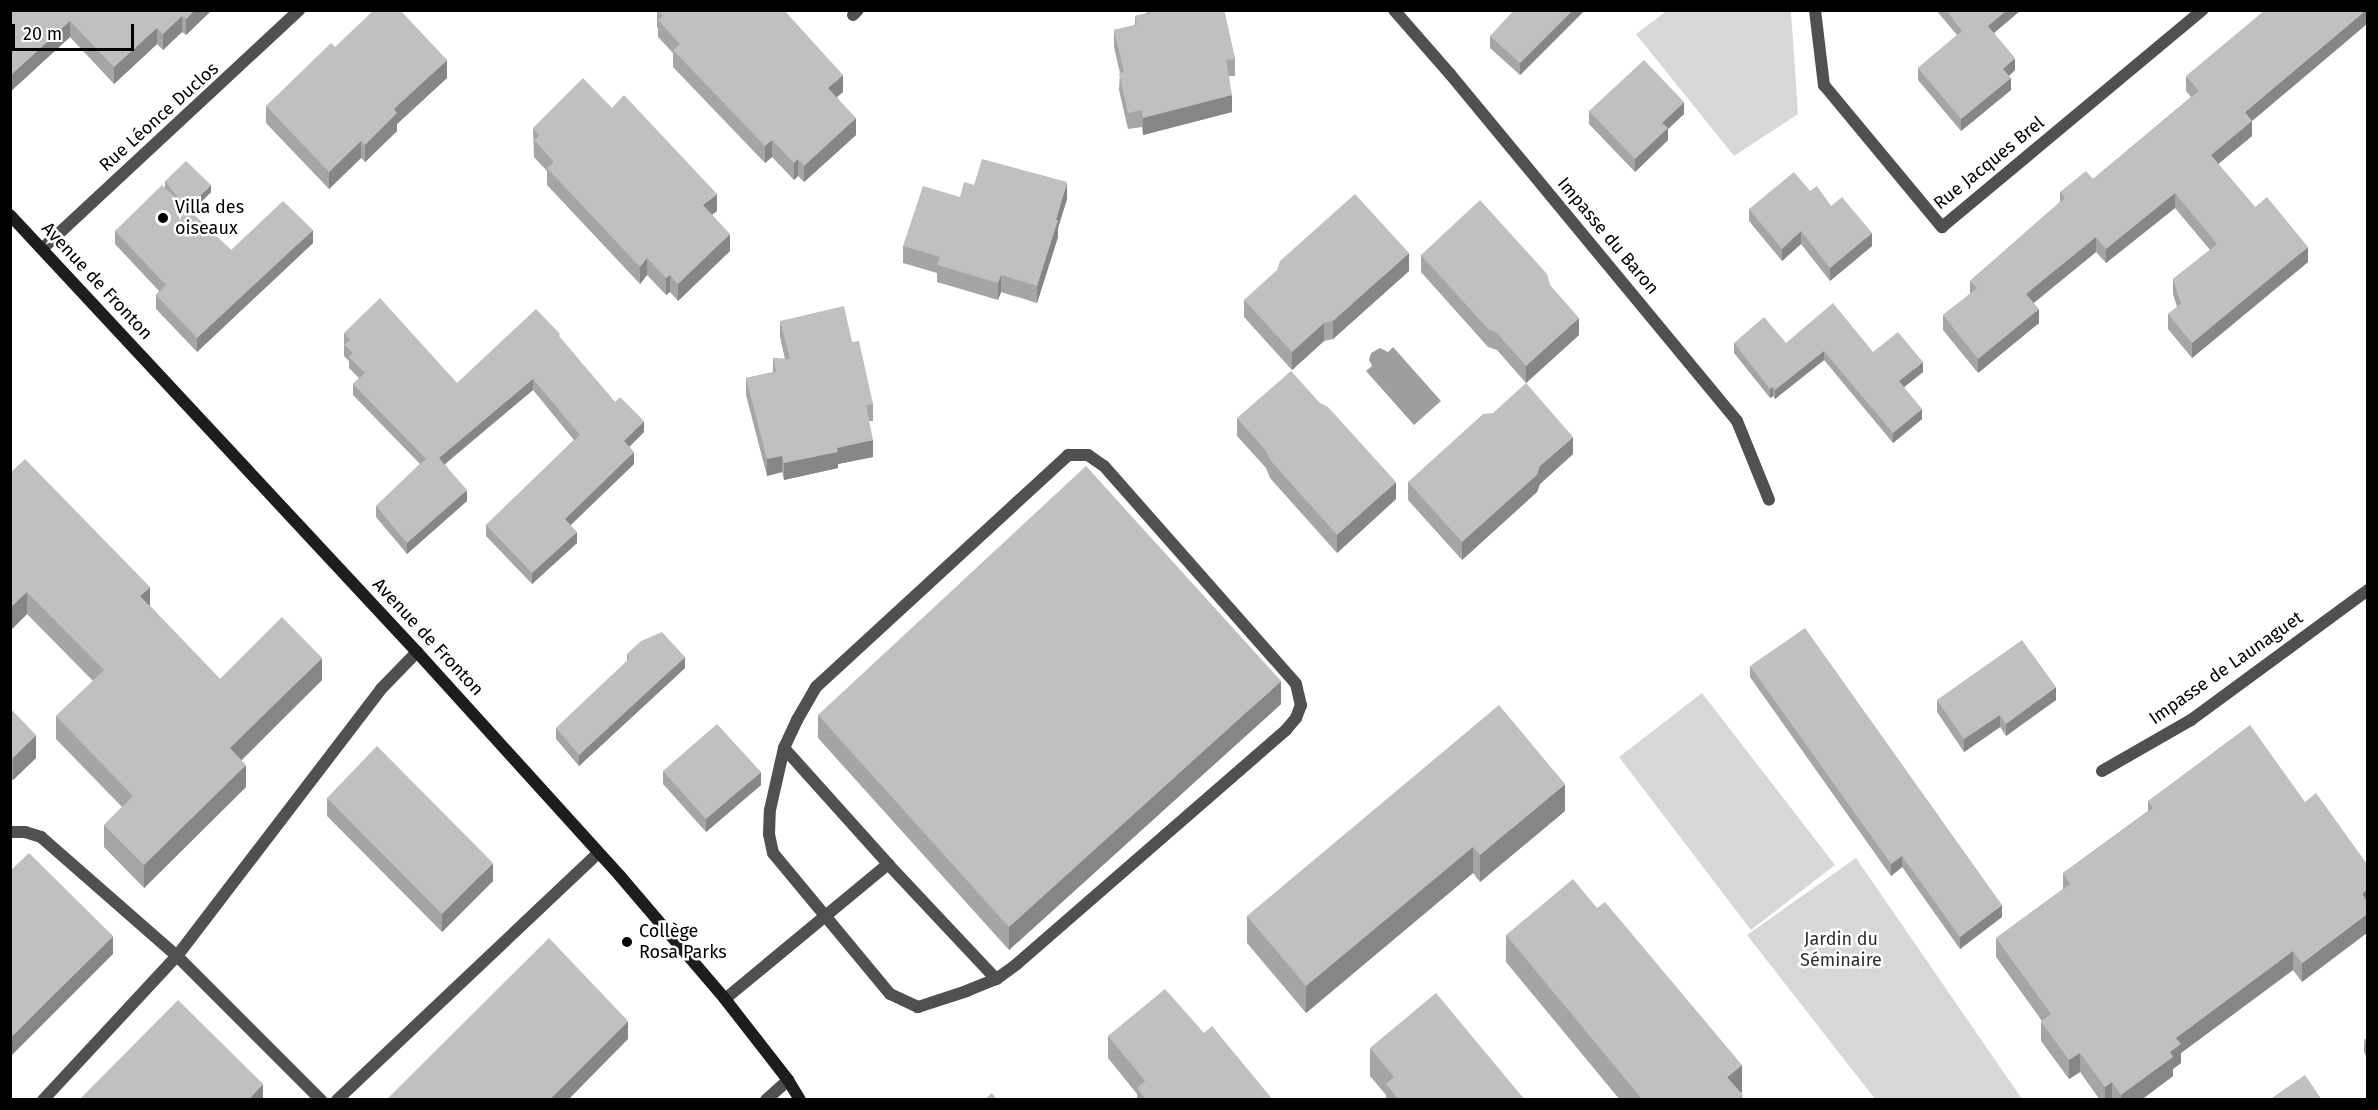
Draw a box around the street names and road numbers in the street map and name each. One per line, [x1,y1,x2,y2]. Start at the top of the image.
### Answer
street label: Rue Léonce Duclos [95,58,223,176]
street label: Rue Jacques Brel [1929,112,2049,214]
street label: Impasse du Baron [1553,173,1663,299]
street label: Avenue de Fronton [37,218,157,344]
street label: Avenue de Fronton [368,574,488,700]
street label: Impasse de Launaguet [2145,607,2307,729]

